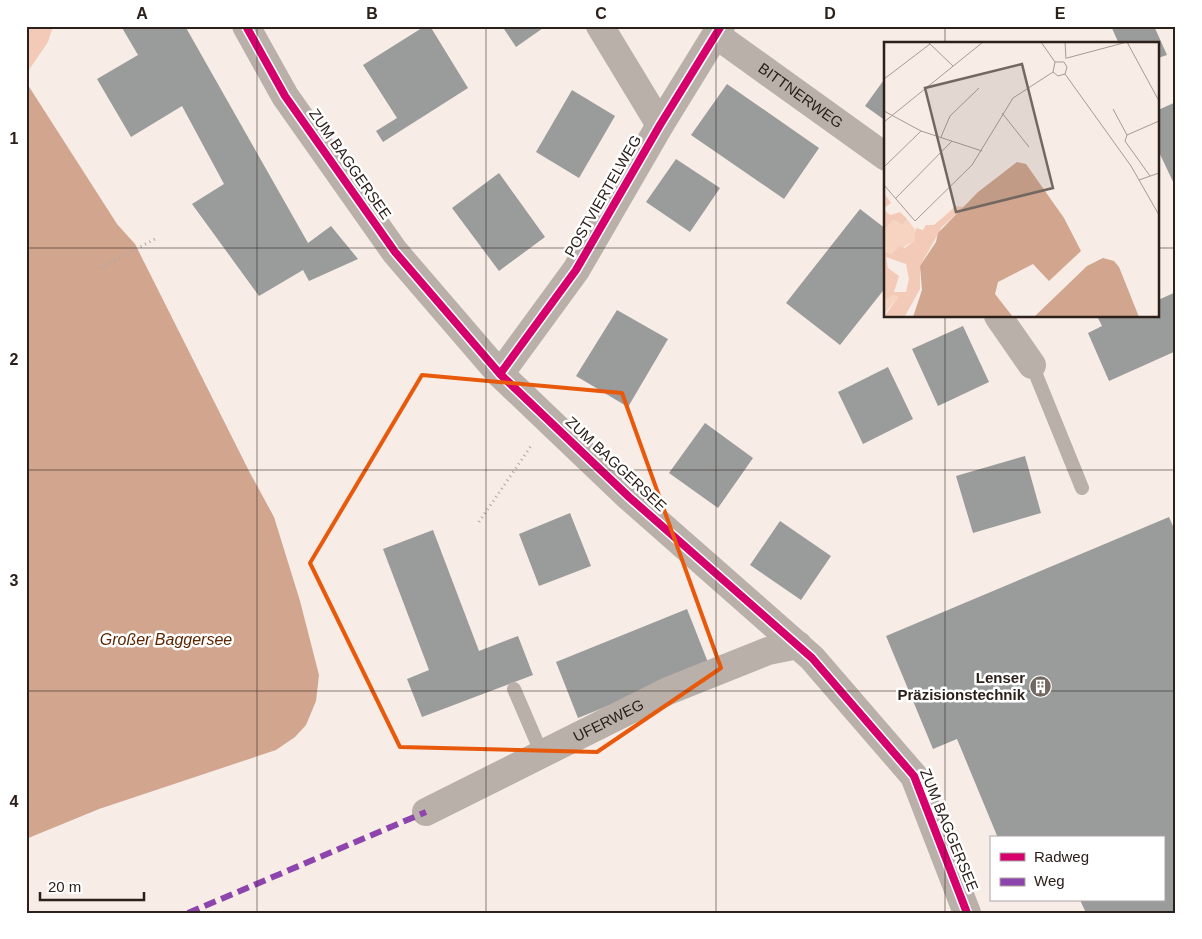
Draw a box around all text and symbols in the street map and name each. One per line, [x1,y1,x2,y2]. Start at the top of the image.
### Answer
text: A [136,5,148,22]
text: B [366,5,378,22]
text: C [595,5,607,22]
text: D [824,5,836,22]
text: E [1055,5,1066,22]
inset map [884,42,1160,318]
street label: BITTNERWEG [755,59,846,131]
street label: ZUM BAGGERSEE [306,105,395,222]
text: 1 [10,130,19,147]
street label: POSTVIERTELWEG [561,132,644,260]
text: 2 [10,351,19,368]
street label: ZUM BAGGERSEE [563,413,670,514]
text: 3 [10,572,19,589]
water label: Großer Baggersee [100,631,232,648]
place label: Lenser Präzisionstechnik [897,669,1026,703]
building icon: Lenser Präzisionstechnik [1029,675,1053,699]
street label: UFERWEG [570,696,646,745]
street label: ZUM BAGGERSEE [917,766,982,894]
text: 4 [10,793,19,810]
legend [990,836,1164,902]
text: Radweg [1034,848,1089,865]
scale bar [40,869,144,901]
text: Weg [1034,872,1065,889]
text: 20 m [48,878,81,895]

